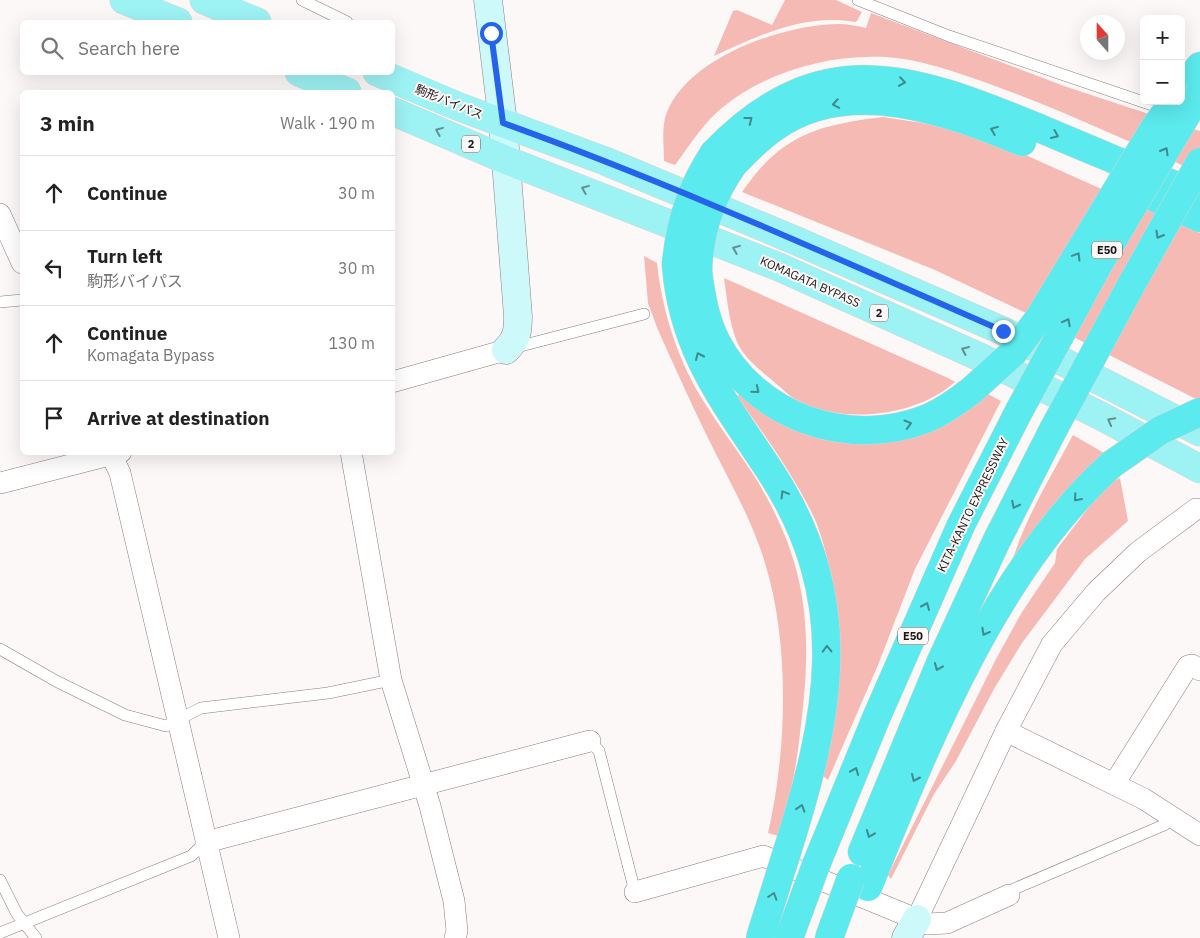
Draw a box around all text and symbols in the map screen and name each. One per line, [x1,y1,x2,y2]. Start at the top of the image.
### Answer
north arrow [1080,15,1125,60]
map controls [1140,15,1185,105]
button: + [1140,15,1185,60]
search box [20,20,395,75]
route start [480,22,503,45]
icon: search [38,34,66,62]
text: Search here [78,36,180,60]
button: − [1140,60,1185,105]
one-way arrow [898,77,907,87]
street label: 駒形バイパス [413,81,485,122]
one-way arrow [831,99,840,109]
text: 3 min [40,109,95,137]
text: Walk · 190 m [280,113,375,133]
one-way arrow [743,117,752,125]
one-way arrow [435,126,444,137]
one-way arrow [990,126,999,137]
one-way arrow [1050,129,1059,139]
road number: 2 [462,136,480,152]
one-way arrow [1159,147,1169,156]
icon: ahead [40,179,68,207]
text: Continue [87,181,167,205]
text: 30 m [338,183,375,203]
one-way arrow [581,185,590,196]
one-way arrow [1155,230,1165,239]
road number: E50 [1092,242,1122,258]
text: Turn left [87,244,163,268]
one-way arrow [732,245,741,256]
one-way arrow [1070,252,1080,261]
street label: KOMAGATA BYPASS [758,253,862,310]
icon: left [40,254,68,282]
text: 30 m [338,258,375,278]
text: 駒形バイパス [87,271,183,291]
road number: 2 [870,304,888,322]
one-way arrow [1061,318,1071,327]
route end [992,320,1015,343]
text: Continue [87,321,167,345]
icon: ahead [40,329,68,357]
text: 130 m [328,333,375,353]
text: Komagata Bypass [87,345,215,365]
one-way arrow [961,346,970,357]
one-way arrow [694,352,705,361]
one-way arrow [750,385,759,393]
icon: arrive [40,404,68,432]
text: Arrive at destination [87,406,270,430]
one-way arrow [1107,417,1116,427]
one-way arrow [903,420,911,430]
street label: KITA-KANTO EXPRESSWAY [934,435,1012,574]
one-way arrow [780,490,790,499]
one-way arrow [1074,493,1083,502]
one-way arrow [1011,499,1021,508]
one-way arrow [919,602,930,611]
one-way arrow [981,626,991,635]
road number: E50 [898,628,928,644]
one-way arrow [822,644,832,652]
one-way arrow [934,662,944,671]
one-way arrow [848,767,859,776]
one-way arrow [910,773,921,782]
one-way arrow [795,804,805,813]
one-way arrow [865,829,876,838]
one-way arrow [767,893,777,901]

